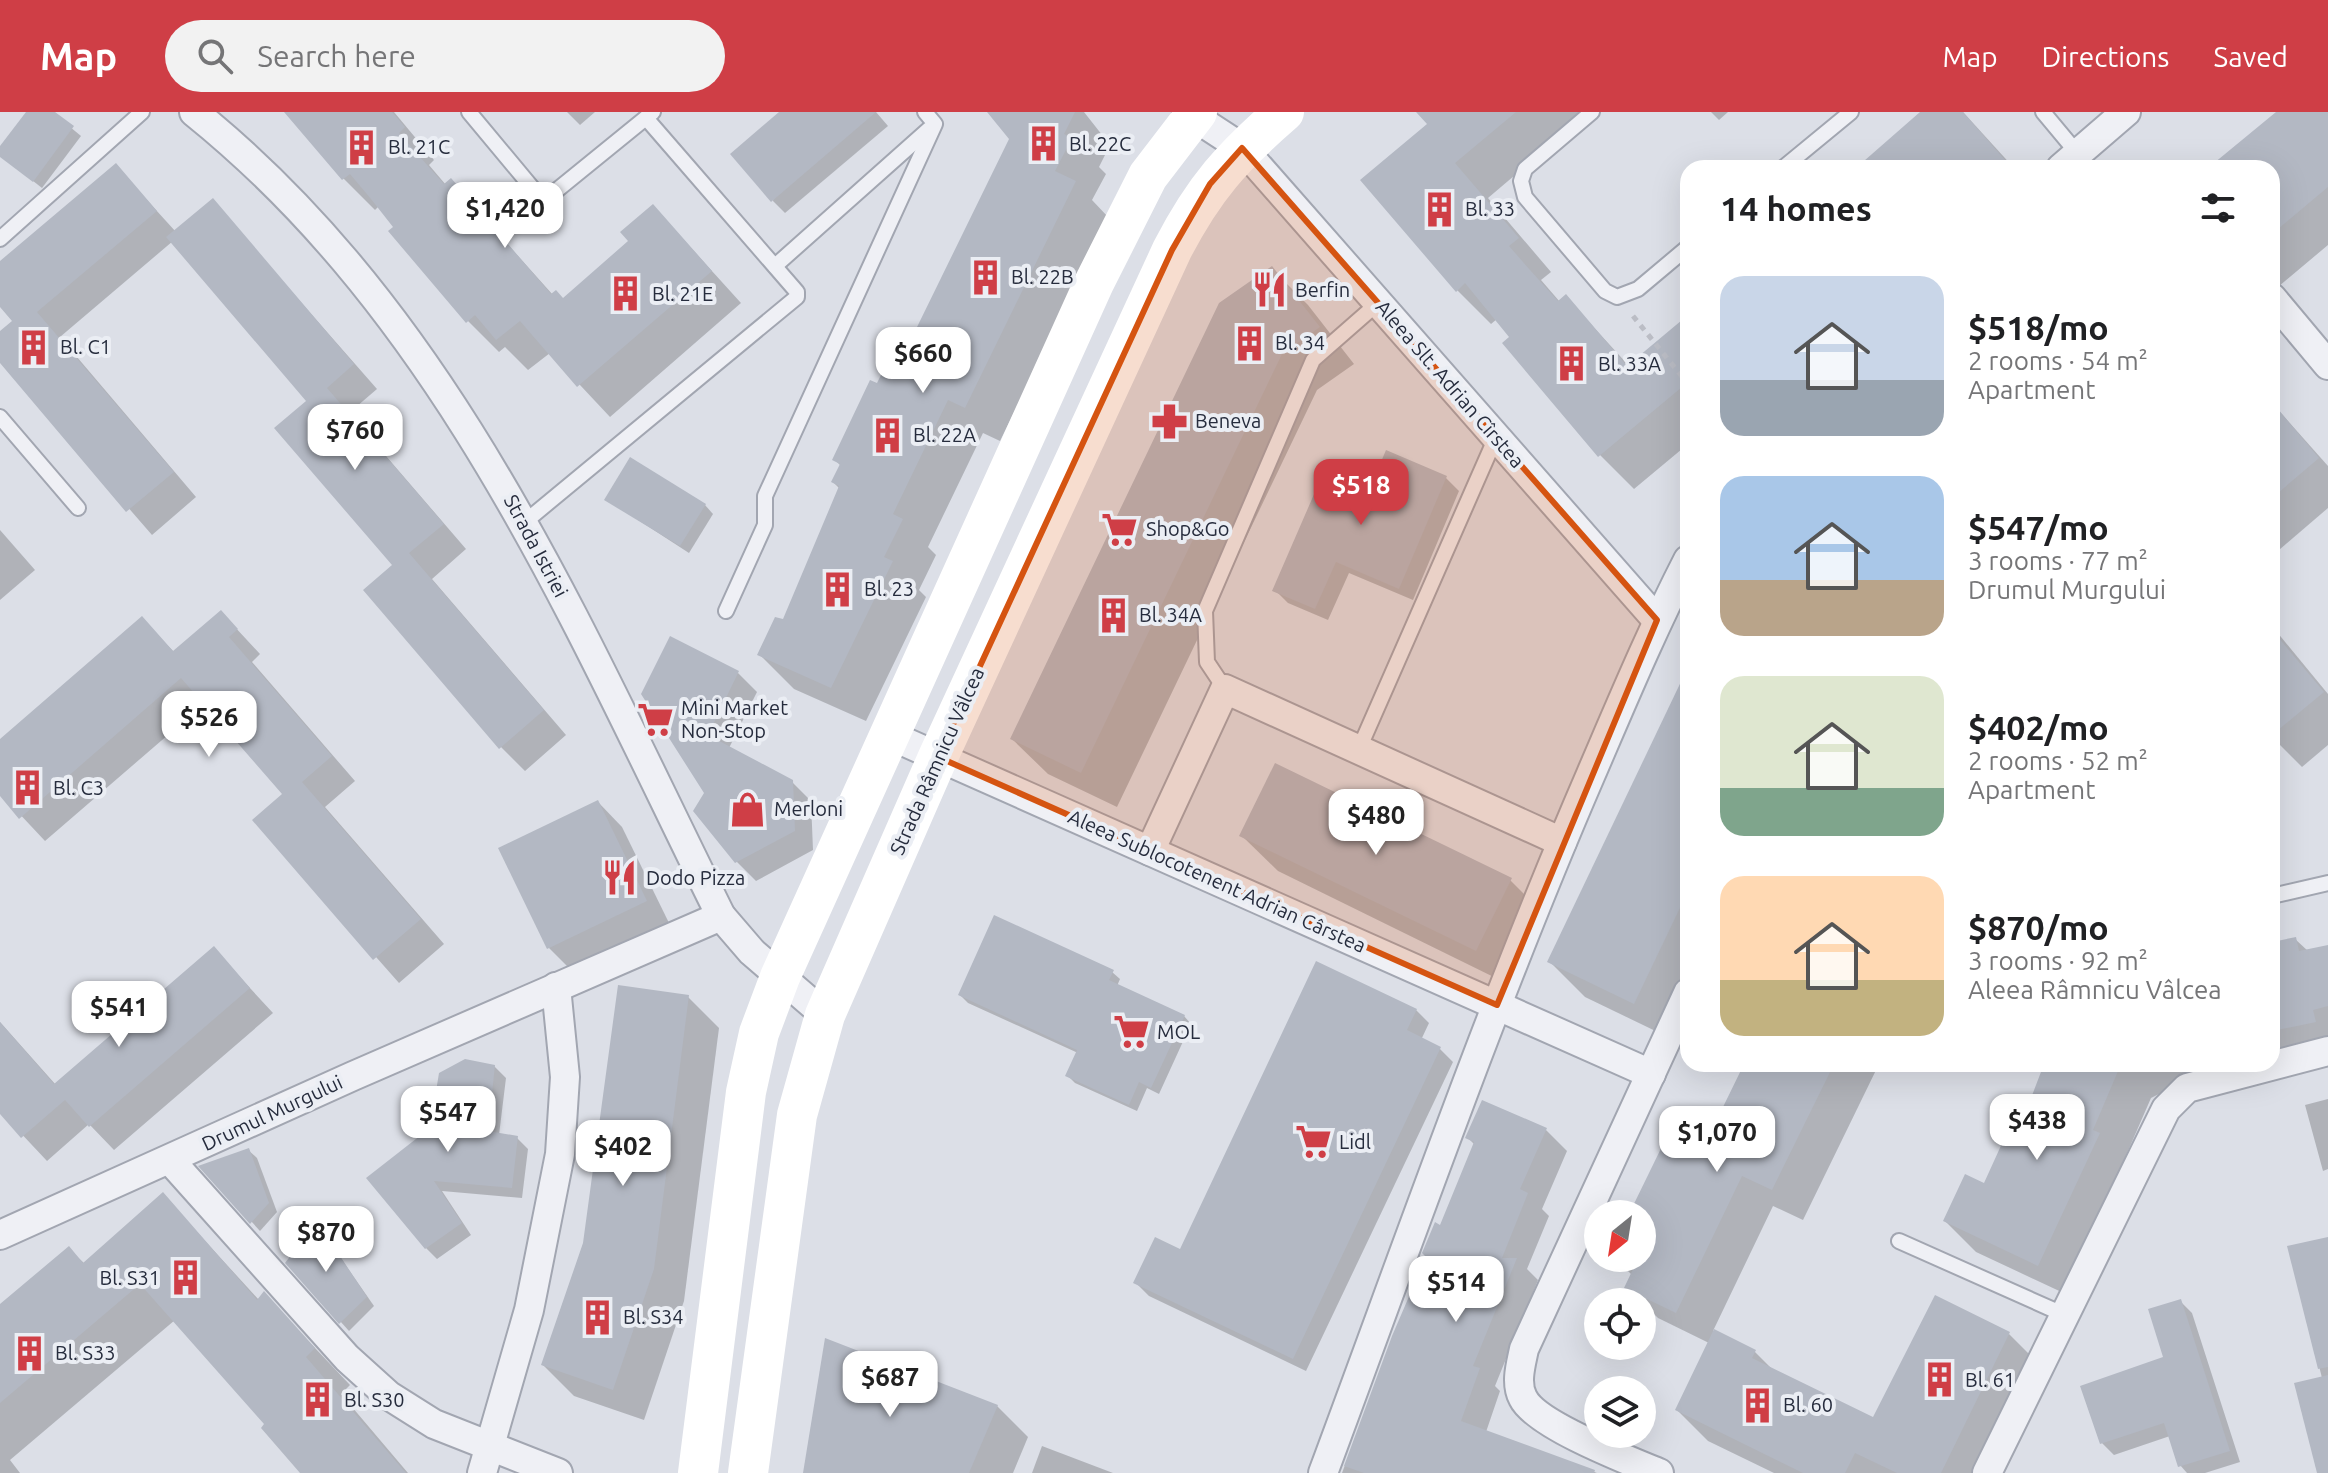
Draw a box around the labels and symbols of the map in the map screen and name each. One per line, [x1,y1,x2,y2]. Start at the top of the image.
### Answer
building icon: Bl. 22C [1024,125,1062,163]
building icon: Bl. 21C [343,128,381,166]
place label: Bl. 22C [1069,132,1131,155]
place label: Bl. 21C [388,135,450,158]
pin: $1,420 [440,182,570,250]
building icon: Bl. 33 [1420,190,1458,228]
place label: Bl. 33 [1465,197,1515,220]
building icon: Bl. 22B [966,258,1004,296]
place label: Bl. 22B [1011,265,1074,288]
restaurant icon: Berfin [1250,271,1288,309]
building icon: Bl. 21E [607,275,645,313]
place label: Berfin [1295,278,1350,301]
place label: Bl. 21E [652,282,713,305]
street label: Aleea Slt. Adrian Cîrstea [1371,295,1529,472]
building icon: Bl. 34 [1230,324,1268,362]
pin: $660 [876,327,970,395]
building icon: Bl. C1 [15,328,53,366]
place label: Bl. 34 [1275,331,1325,354]
place label: Bl. C1 [60,335,111,358]
building icon: Bl. 33A [1553,345,1591,383]
place label: Bl. 33A [1598,352,1661,375]
pharmacy icon: Beneva [1150,402,1188,440]
pin: $760 [308,404,402,472]
place label: Beneva [1195,409,1261,432]
building icon: Bl. 22A [868,416,906,454]
place label: Bl. 22A [913,423,976,446]
pin: $518 [1314,459,1408,527]
street label: Strada Istriei [500,491,573,601]
supermarket icon: Shop&Go [1101,510,1139,548]
place label: Shop&Go [1146,517,1229,540]
building icon: Bl. 23 [819,570,857,608]
place label: Bl. 23 [864,577,914,600]
building icon: Bl. 34A [1094,596,1132,634]
place label: Bl. 34A [1139,603,1202,626]
street label: Strada Râmnicu Vâlcea [885,664,988,858]
pin: $526 [162,691,256,759]
place label: Mini Market Non-Stop [681,696,788,742]
supermarket icon: Mini Market Non-Stop [636,701,674,739]
building icon: Bl. C3 [8,769,46,807]
place label: Bl. C3 [53,776,104,799]
pin: $480 [1329,789,1423,857]
shop icon: Merloni [729,790,767,828]
place label: Merloni [774,797,843,820]
street label: Aleea Sublocotenent Adrian Cârstea [1065,804,1370,957]
restaurant icon: Dodo Pizza [601,859,639,897]
place label: Dodo Pizza [646,866,745,889]
pin: $541 [72,981,166,1049]
supermarket icon: MOL [1112,1013,1150,1051]
place label: MOL [1157,1020,1200,1043]
street label: Drumul Murgului [198,1070,346,1155]
pin: $547 [401,1086,495,1154]
pin: $438 [1990,1094,2084,1162]
pin: $1,070 [1652,1106,1782,1174]
pin: $402 [576,1120,670,1188]
supermarket icon: Lidl [1294,1123,1332,1161]
place label: Lidl [1339,1130,1371,1153]
north arrow [1584,1200,1656,1272]
pin: $870 [279,1206,373,1274]
pin: $514 [1409,1256,1503,1324]
building icon: Bl. S31 [167,1259,205,1297]
place label: Bl. S31 [99,1266,160,1289]
building icon: Bl. S34 [578,1298,616,1336]
place label: Bl. S34 [623,1305,684,1328]
building icon: Bl. S33 [10,1334,48,1372]
place label: Bl. S33 [55,1341,116,1364]
pin: $687 [843,1351,937,1419]
building icon: Bl. 61 [1920,1361,1958,1399]
place label: Bl. 61 [1965,1368,2015,1391]
building icon: Bl. S30 [299,1381,337,1419]
building icon: Bl. 60 [1738,1386,1776,1424]
place label: Bl. S30 [344,1388,405,1411]
place label: Bl. 60 [1783,1393,1833,1416]

